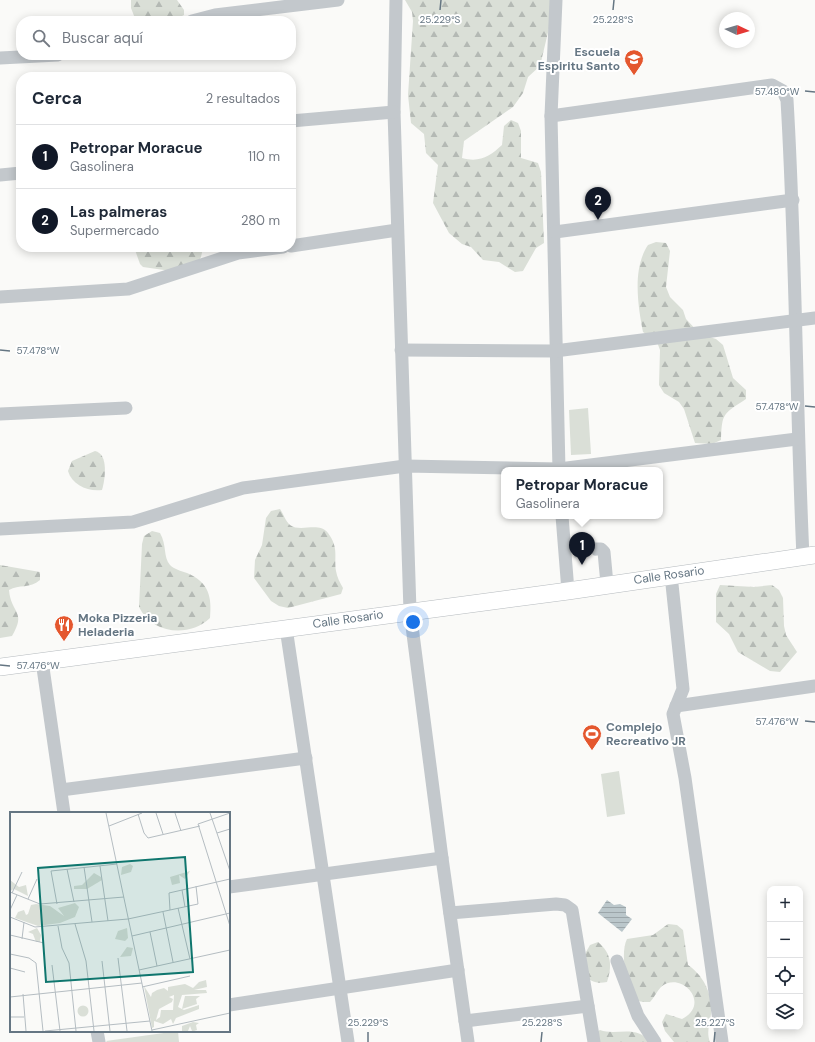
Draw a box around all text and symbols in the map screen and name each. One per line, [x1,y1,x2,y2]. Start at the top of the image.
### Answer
north arrow [719,12,755,48]
text: 25.229°S [420,13,461,26]
text: 25.228°S [593,13,633,26]
search box [16,16,296,60]
icon: search [30,27,52,49]
text: Buscar aquí [62,28,143,48]
place label: Escuela Espiritu Santo [538,44,620,74]
school or university icon: Escuela Espiritu Santo [623,48,645,76]
text: 57.480°W [755,85,800,98]
text: Cerca [32,87,82,109]
text: 2 resultados [206,90,280,107]
text: Petropar Moracue [70,138,202,158]
text: 1 [43,148,47,165]
text: 110 m [248,148,280,165]
text: Gasolinera [70,158,134,175]
pin: 2 [585,187,611,220]
text: Las palmeras [70,202,167,222]
text: 2 [41,212,49,229]
text: 280 m [241,212,280,229]
text: Supermercado [70,222,159,239]
text: 57.478°W [16,344,60,357]
text: 57.478°W [755,400,799,413]
popup [501,467,663,519]
text: Petropar Moracue [516,475,648,495]
text: Gasolinera [516,495,580,512]
pin: 1 [569,532,595,565]
street label: Calle Rosario [633,562,705,588]
street label: Calle Rosario [312,606,384,632]
place label: Moka Pizzeria Heladeria [78,610,157,640]
your location [403,612,423,632]
restaurant icon: Moka Pizzeria Heladeria [53,614,75,642]
text: 57.476°W [16,659,60,672]
text: 57.476°W [755,715,799,728]
place label: Complejo Recreativo JR [606,719,686,749]
sports icon: Complejo Recreativo JR [581,723,603,751]
inset map [10,812,230,1032]
map controls [767,886,803,1030]
button: + [767,886,803,922]
button: − [767,922,803,958]
button: locate [767,958,803,994]
button: layers [767,994,803,1030]
text: 25.229°S [348,1016,389,1029]
text: 25.228°S [522,1016,562,1029]
text: 25.227°S [695,1016,735,1029]

